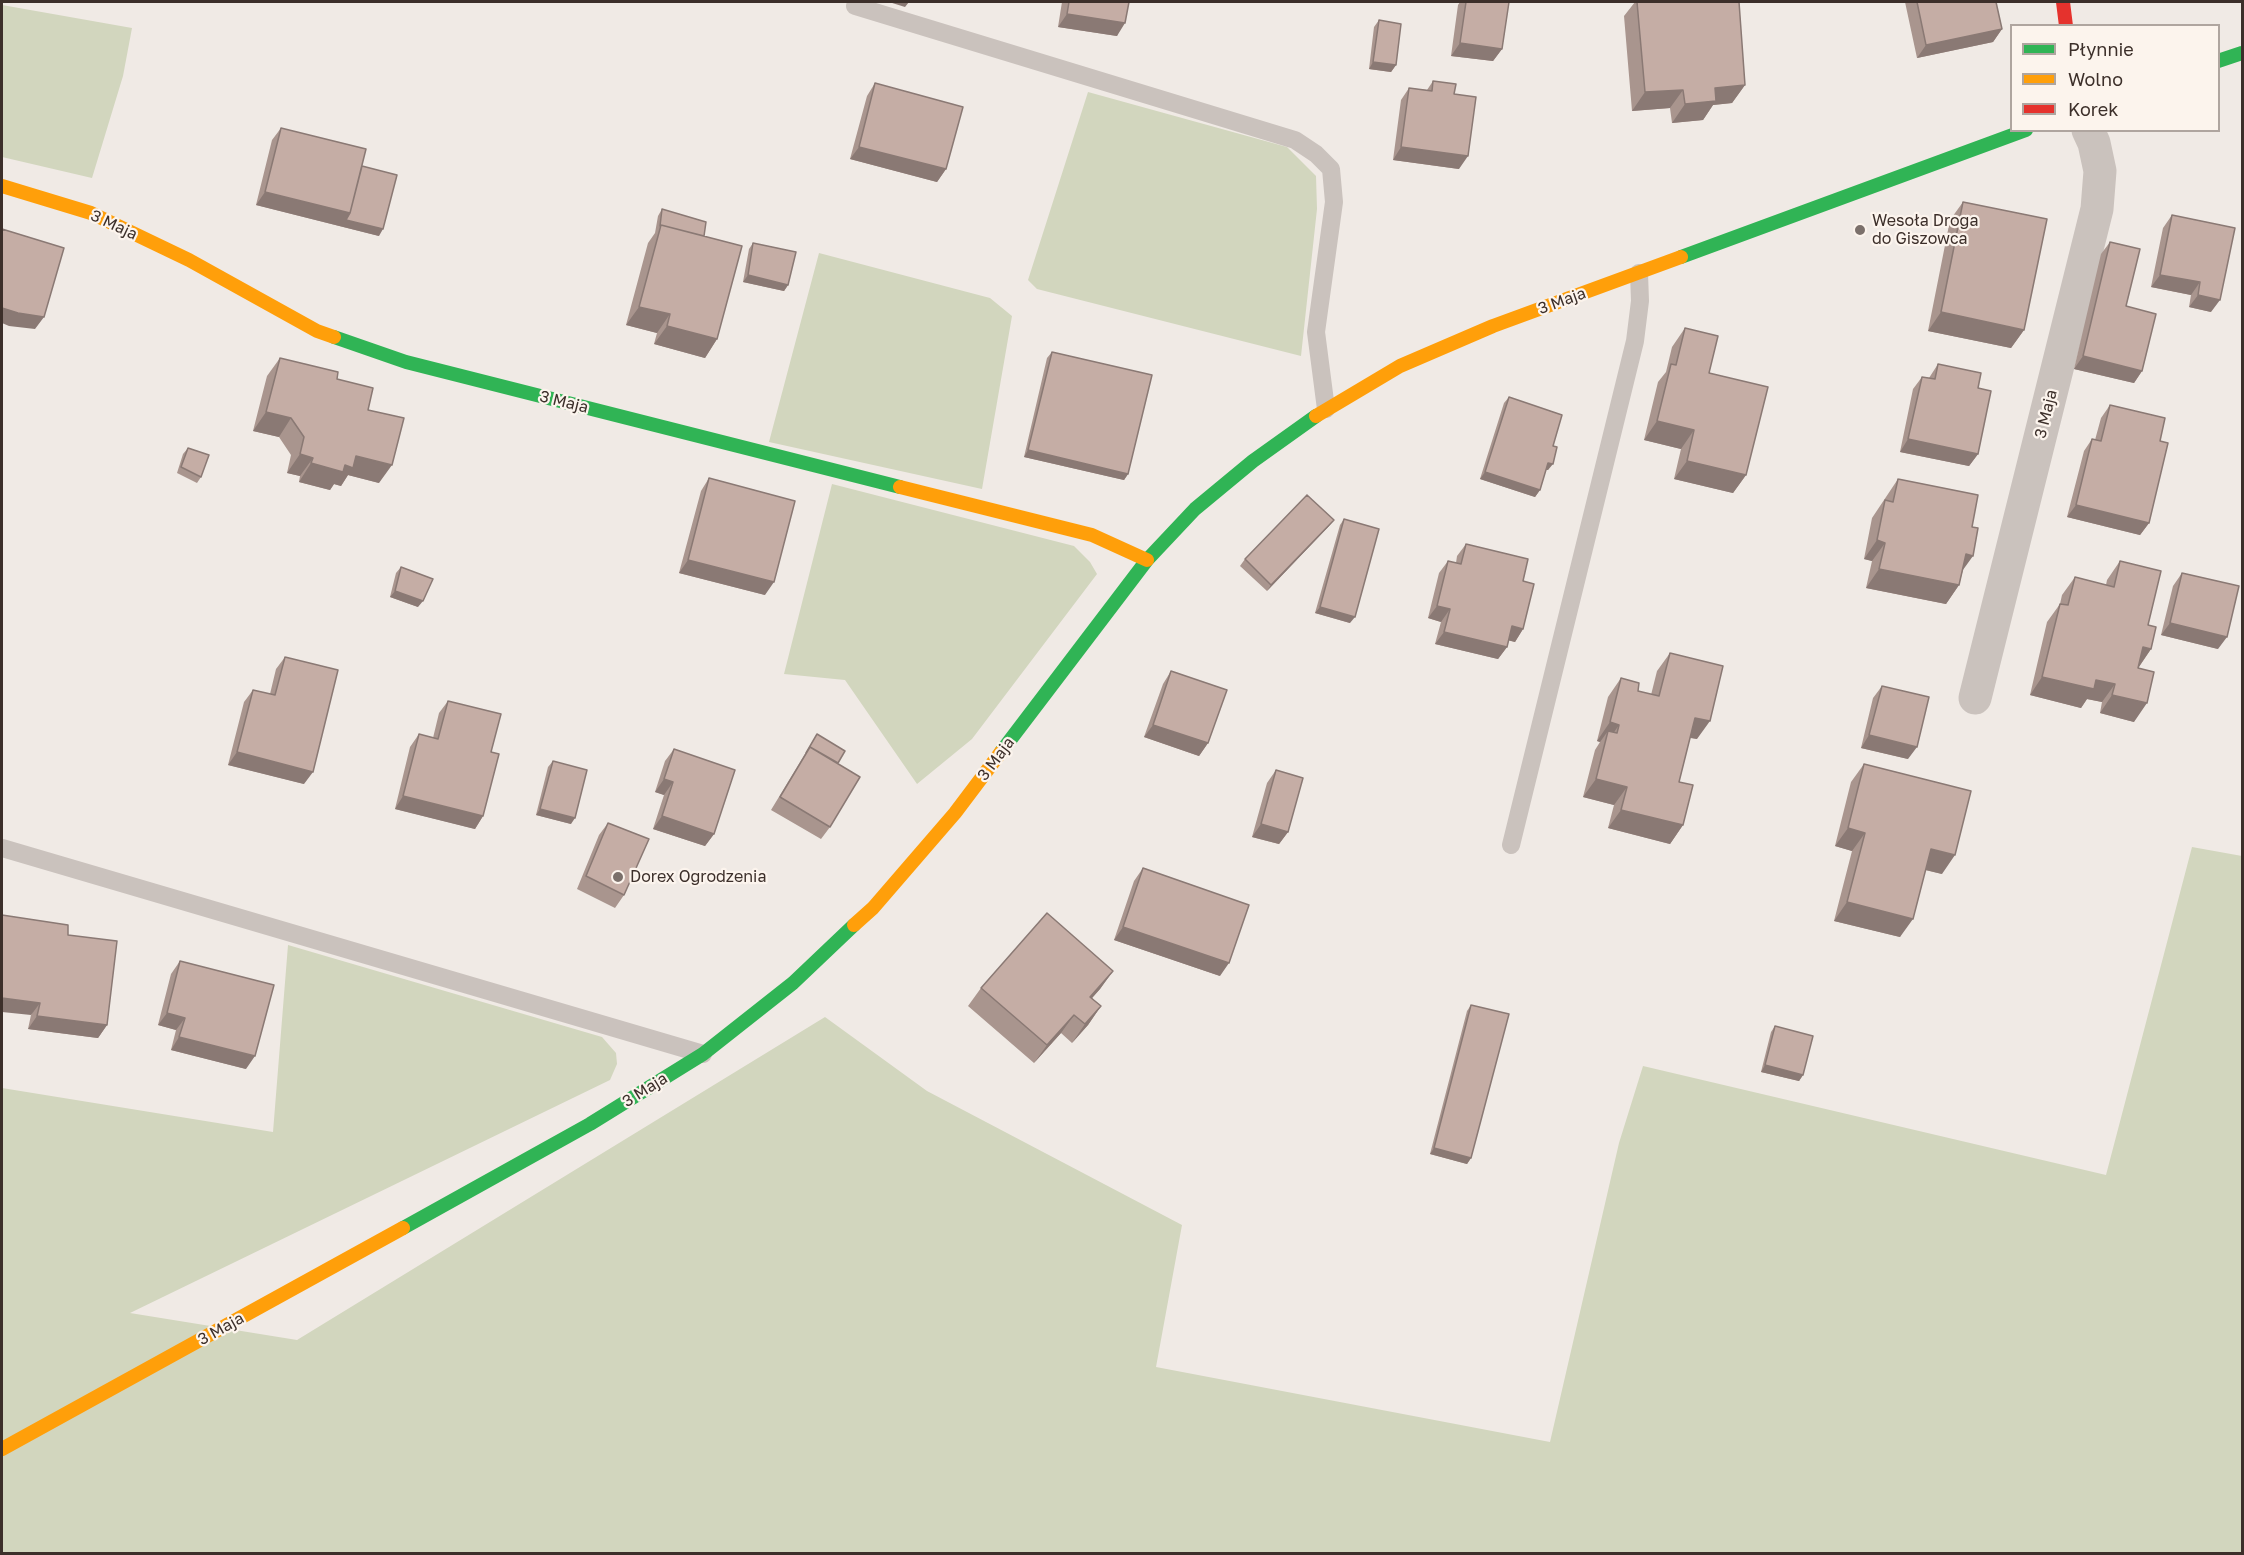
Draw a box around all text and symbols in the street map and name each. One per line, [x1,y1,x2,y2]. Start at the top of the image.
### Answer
legend [2010,24,2220,132]
text: Płynnie [2068,38,2134,60]
text: Wolno [2068,68,2123,90]
text: Korek [2068,98,2118,120]
street label: 3 Maja [88,206,140,244]
place label: Wesoła Droga do Giszowca [1872,211,1978,249]
marker: Wesoła Droga do Giszowca [1853,223,1867,237]
street label: 3 Maja [1535,284,1589,318]
street label: 3 Maja [538,387,590,417]
street label: 3 Maja [2031,388,2061,440]
street label: 3 Maja [973,733,1019,785]
place label: Dorex Ogrodzenia [630,867,766,887]
marker: Dorex Ogrodzenia [611,870,625,884]
street label: 3 Maja [619,1069,671,1111]
street label: 3 Maja [195,1309,247,1349]

